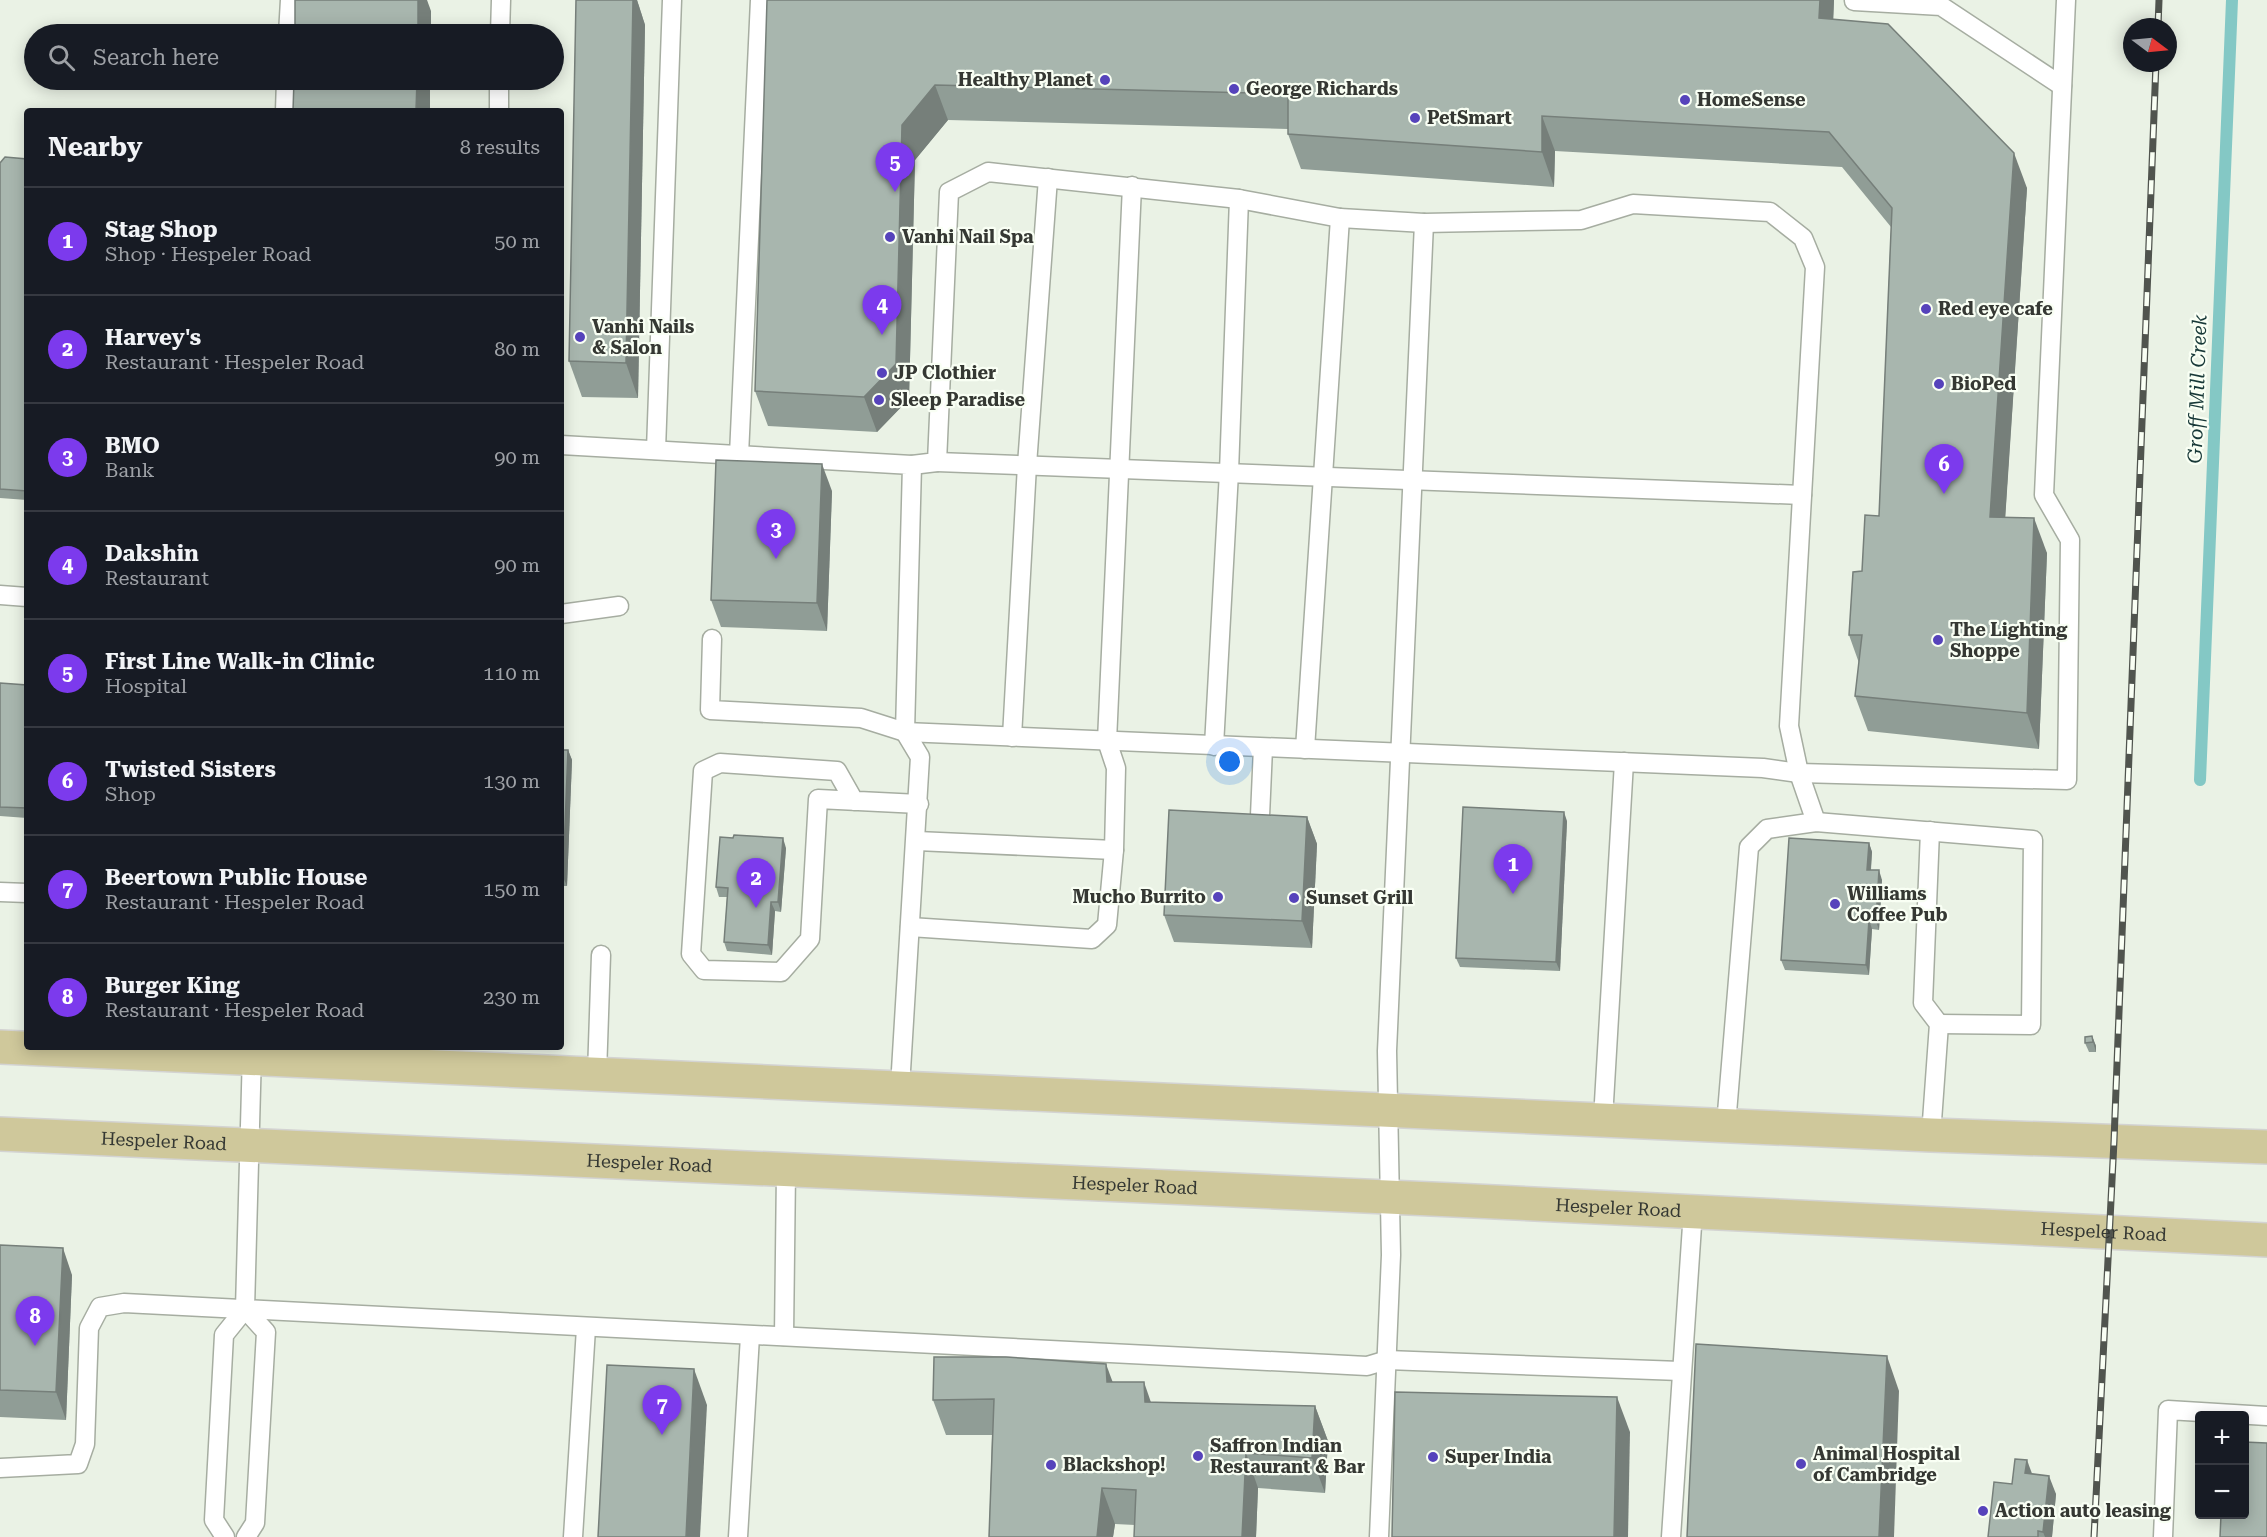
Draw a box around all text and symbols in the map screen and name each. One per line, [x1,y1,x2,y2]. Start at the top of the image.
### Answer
north arrow [2123,18,2177,72]
search box [24,24,564,90]
icon: search [45,41,78,74]
text: Search here [93,45,219,70]
place label: Healthy Planet [958,69,1093,90]
marker: Healthy Planet [1098,73,1112,87]
place label: George Richards [1246,78,1398,99]
marker: George Richards [1227,82,1241,96]
place label: HomeSense [1697,89,1806,110]
marker: HomeSense [1678,93,1692,107]
place label: PetSmart [1427,107,1512,128]
marker: PetSmart [1408,111,1422,125]
text: Nearby [48,132,142,162]
text: 8 results [460,135,540,159]
pin: 5 [876,142,914,192]
text: Stag Shop [105,217,218,242]
place label: Vanhi Nail Spa [902,226,1034,247]
text: 1 [62,229,73,253]
text: 50 m [494,229,540,253]
marker: Vanhi Nail Spa [883,230,897,244]
text: Shop · Hespeler Road [105,242,311,266]
pin: 4 [862,286,902,335]
place label: Red eye cafe [1938,298,2053,319]
marker: Red eye cafe [1919,302,1933,316]
water label: Groff Mill Creek [2182,314,2212,464]
place label: Vanhi Nails & Salon [592,316,694,358]
text: Harvey's [105,325,201,350]
marker: Vanhi Nails & Salon [573,330,587,344]
text: 2 [62,337,73,361]
text: 80 m [494,337,540,361]
text: Restaurant · Hespeler Road [105,350,364,374]
place label: JP Clothier [894,362,996,383]
marker: JP Clothier [875,366,889,380]
place label: BioPed [1951,373,2016,394]
marker: BioPed [1932,377,1946,391]
place label: Sleep Paradise [891,389,1025,410]
marker: Sleep Paradise [872,393,886,407]
text: BMO [105,433,160,458]
pin: 6 [1924,444,1964,494]
text: 3 [62,445,73,469]
text: 90 m [494,445,540,469]
text: Bank [105,458,154,482]
pin: 3 [756,510,796,559]
text: Dakshin [105,541,199,566]
text: 4 [62,553,73,577]
text: 90 m [494,553,540,577]
text: Restaurant [105,566,209,590]
place label: The Lighting Shoppe [1950,619,2068,661]
marker: The Lighting Shoppe [1931,633,1945,647]
text: First Line Walk-in Clinic [105,649,375,674]
text: 5 [62,661,73,685]
text: 110 m [483,661,540,685]
text: Hospital [105,674,187,698]
your location [1215,747,1244,776]
text: Twisted Sisters [105,757,276,782]
text: 6 [62,769,73,793]
text: 130 m [483,769,540,793]
text: Shop [105,782,156,806]
pin: 1 [1494,844,1532,894]
pin: 2 [736,858,776,908]
text: Beertown Public House [105,865,367,890]
text: 7 [62,877,73,901]
text: 150 m [483,877,540,901]
place label: Williams Coffee Pub [1847,883,1947,925]
place label: Mucho Burrito [1073,886,1206,907]
place label: Sunset Grill [1306,887,1413,908]
text: Restaurant · Hespeler Road [105,890,364,914]
marker: Mucho Burrito [1211,890,1225,904]
marker: Sunset Grill [1287,891,1301,905]
marker: Williams Coffee Pub [1828,897,1842,911]
text: Burger King [105,973,240,998]
text: 8 [62,985,73,1009]
text: 230 m [483,985,540,1009]
text: Restaurant · Hespeler Road [105,998,364,1022]
street label: Hespeler Road [100,1128,228,1154]
street label: Hespeler Road [586,1150,713,1176]
street label: Hespeler Road [1071,1172,1199,1198]
street label: Hespeler Road [1555,1194,1682,1221]
street label: Hespeler Road [2040,1218,2168,1245]
pin: 8 [15,1296,54,1346]
pin: 7 [642,1386,682,1435]
map controls [2195,1411,2249,1519]
button: + [2195,1411,2249,1465]
place label: Saffron Indian Restaurant & Bar [1210,1435,1365,1477]
place label: Animal Hospital of Cambridge [1813,1443,1960,1485]
place label: Super India [1445,1446,1552,1467]
marker: Saffron Indian Restaurant & Bar [1191,1449,1205,1463]
marker: Super India [1426,1450,1440,1464]
place label: Blackshop! [1063,1454,1166,1475]
marker: Animal Hospital of Cambridge [1794,1457,1808,1471]
marker: Blackshop! [1044,1458,1058,1472]
button: − [2195,1465,2249,1519]
place label: Action auto leasing [1995,1500,2172,1521]
marker: Action auto leasing [1976,1504,1990,1518]

